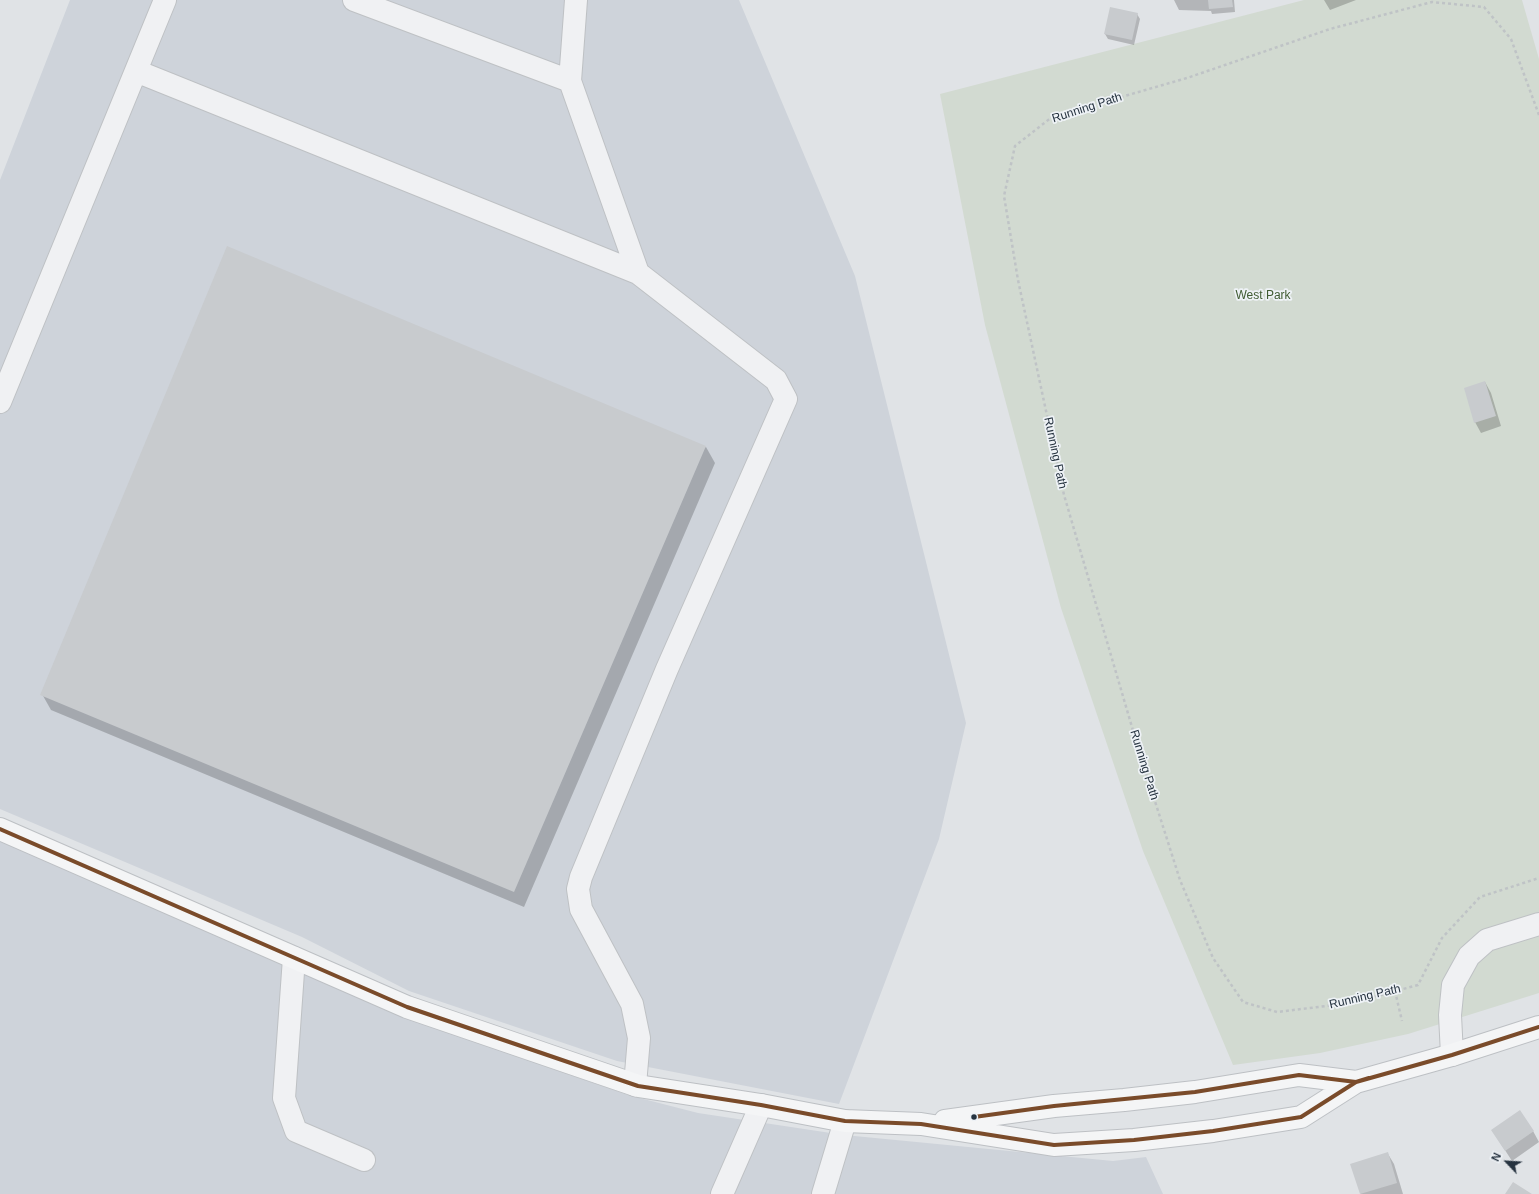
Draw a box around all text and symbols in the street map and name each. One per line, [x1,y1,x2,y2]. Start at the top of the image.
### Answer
street label: Running Path [1050,90,1124,126]
park label: West Park [1235,289,1291,303]
street label: Running Path [1040,416,1070,490]
street label: Running Path [1126,728,1162,802]
street label: Running Path [1328,982,1402,1012]
unlabelled marker [969,1112,979,1122]
north arrow [1487,1142,1527,1182]
text: N [1489,1151,1503,1163]

